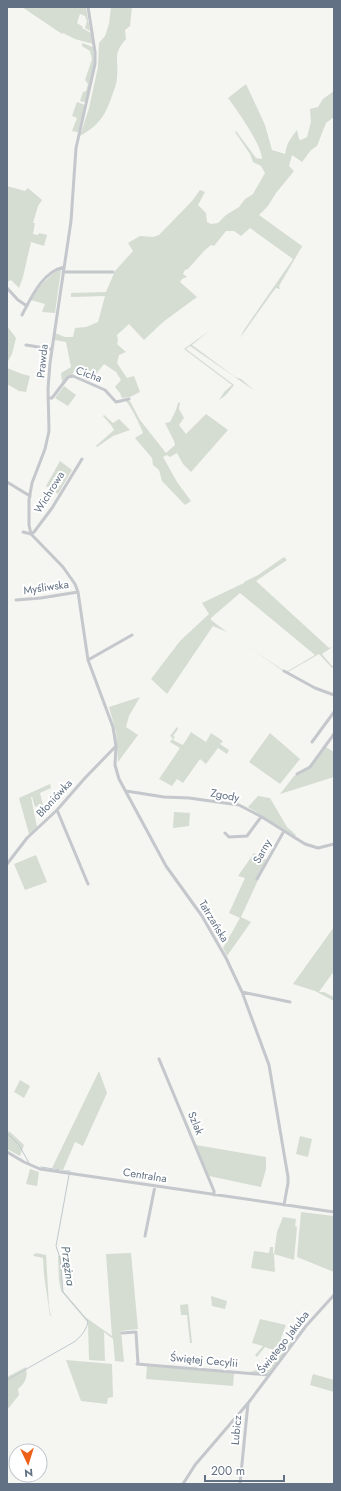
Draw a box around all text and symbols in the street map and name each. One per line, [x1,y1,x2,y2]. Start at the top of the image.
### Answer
street label: Prawda [32,343,52,379]
street label: Cicha [74,362,104,386]
street label: Wichrowa [30,468,68,516]
street label: Myśliwska [22,576,70,598]
street label: Błoniówka [32,775,76,821]
street label: Zgody [209,784,241,806]
street label: Sarny [249,836,275,866]
street label: Tatrzańska [195,897,233,945]
street label: Szlak [184,1109,208,1137]
street label: Centralna [122,1164,168,1186]
water label: Przężna [56,1245,80,1287]
street label: Świętego Jakuba [253,1307,313,1377]
street label: Świętej Cecylii [169,1349,239,1371]
street label: Lubicz [227,1414,245,1446]
north arrow [8,1443,48,1483]
scale bar [205,1457,284,1483]
text: 200 m [211,1462,245,1480]
text: N [24,1465,34,1481]

